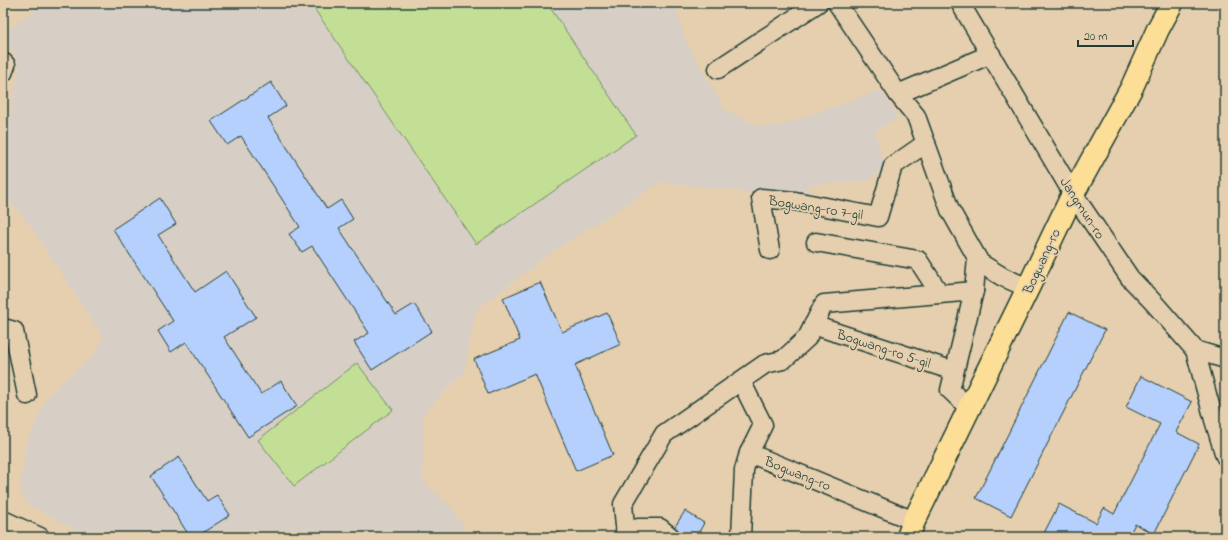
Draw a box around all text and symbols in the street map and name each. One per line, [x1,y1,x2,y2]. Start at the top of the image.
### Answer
scale bar [1078,22,1133,48]
text: 20 m [1084,28,1107,46]
street label: Jangmun-ro [1053,174,1110,245]
street label: Bogwang-ro 7-gil [766,190,865,227]
street label: Bogwang-ro [1018,226,1068,299]
street label: Bogwang-ro 5-gil [833,324,933,375]
street label: Bogwang-ro [760,451,834,498]

